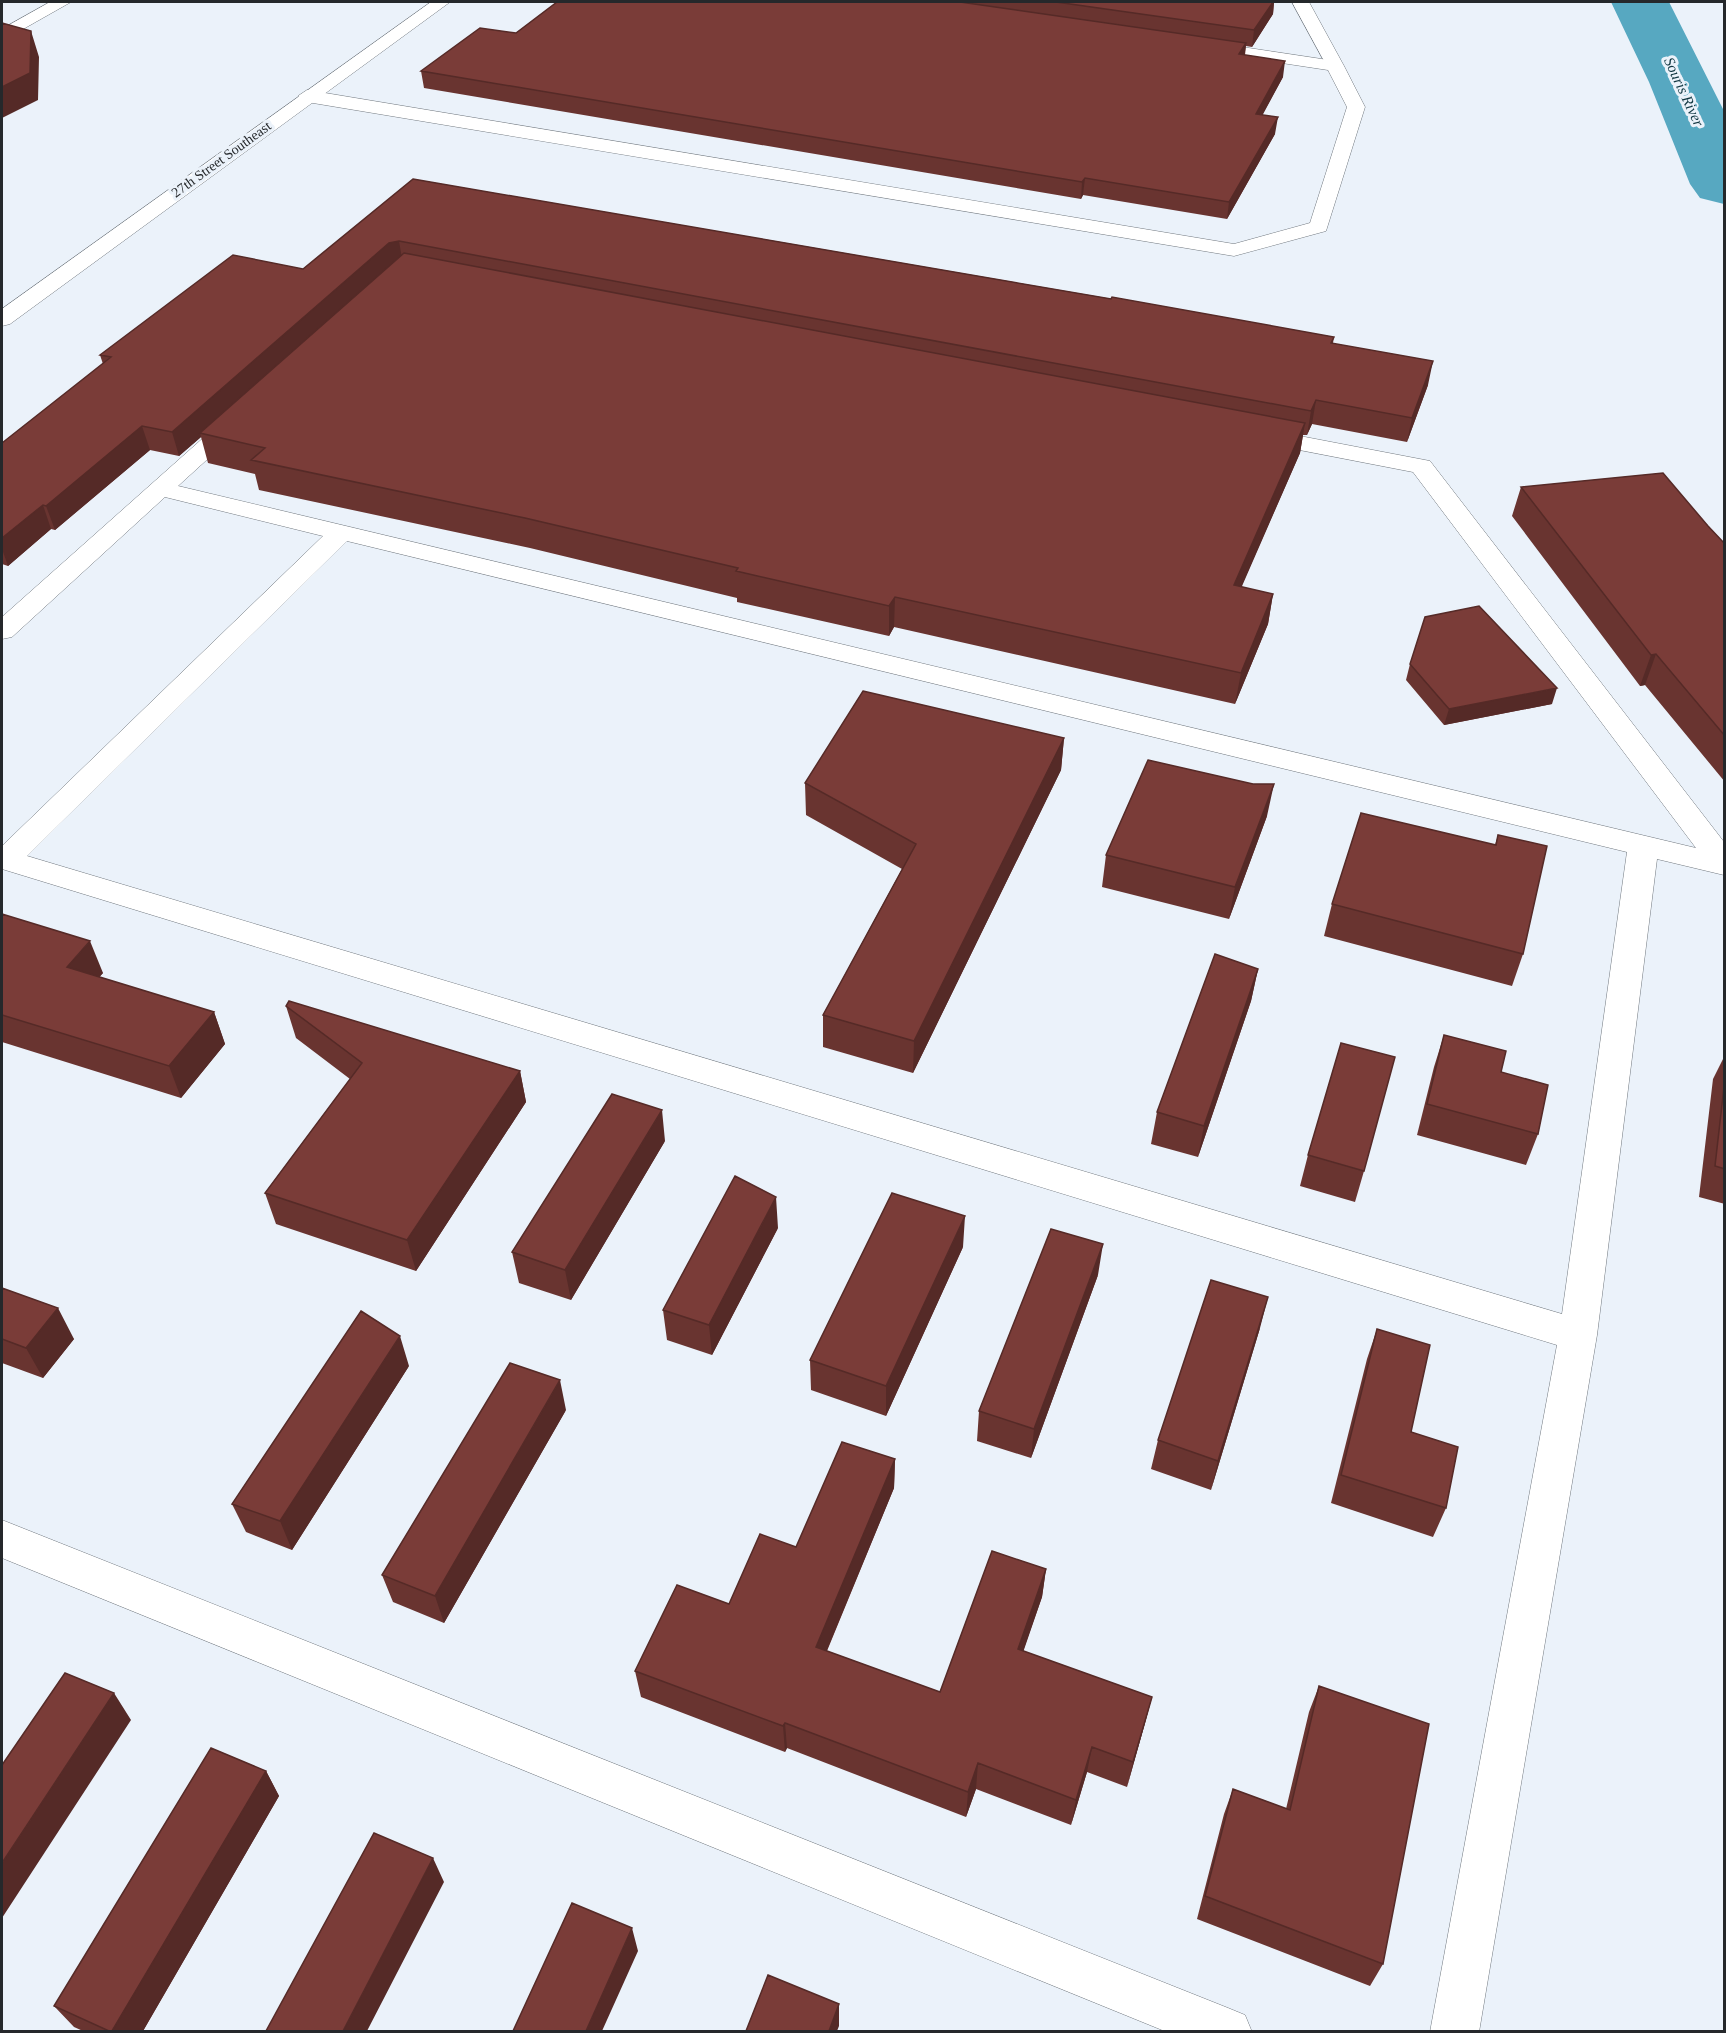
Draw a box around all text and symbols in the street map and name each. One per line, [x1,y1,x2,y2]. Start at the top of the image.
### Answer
water label: Souris River [1661,55,1707,129]
street label: 27th Street Southeast [169,118,274,200]

